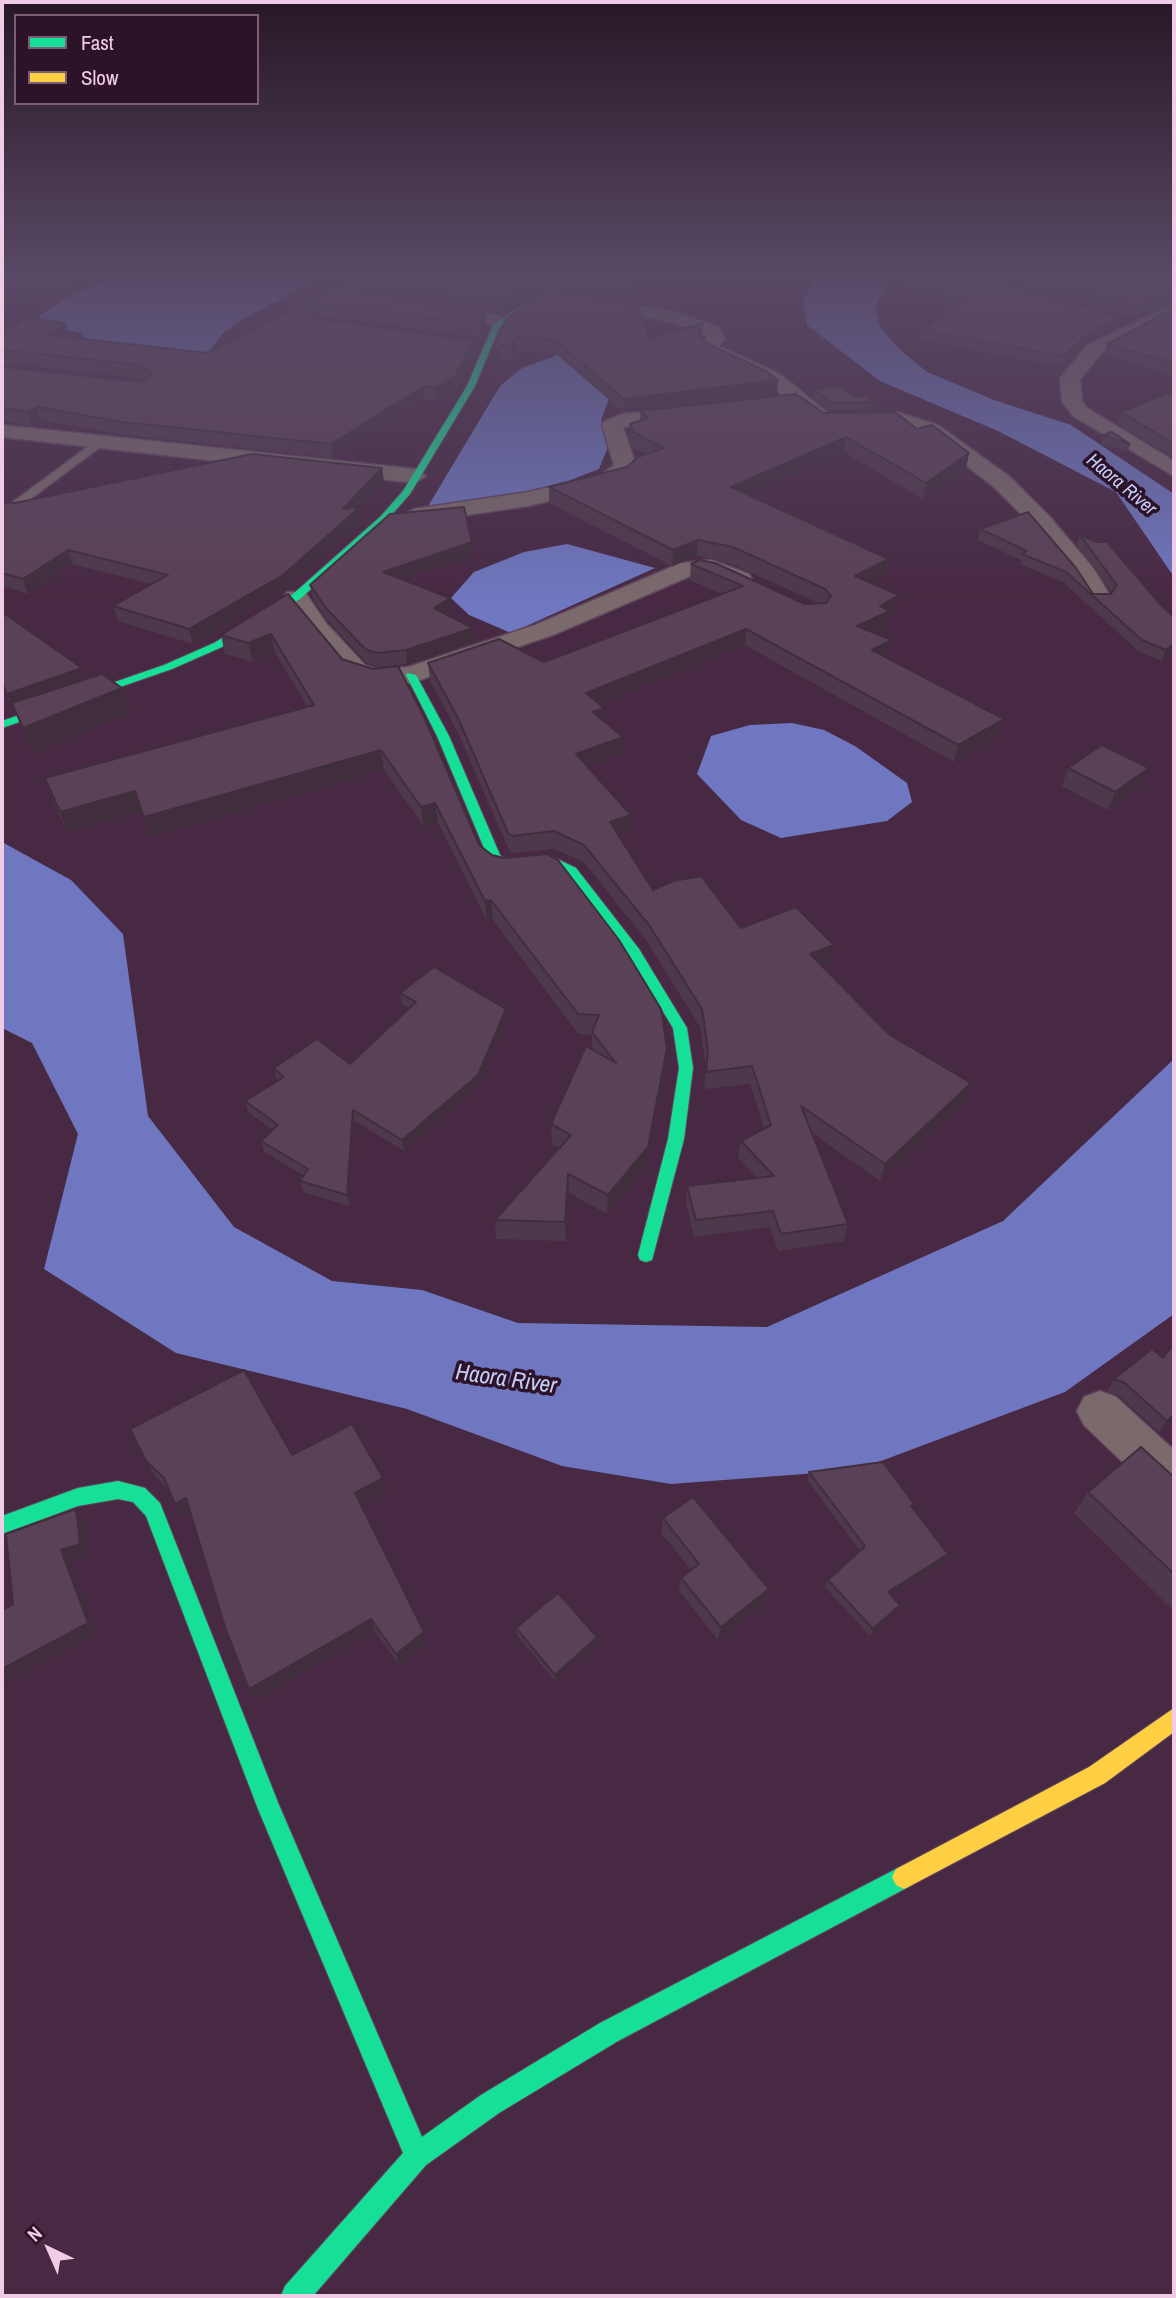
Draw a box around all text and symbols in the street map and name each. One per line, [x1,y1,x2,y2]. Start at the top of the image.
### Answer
legend [14,14,259,105]
text: Fast [81,28,114,57]
text: Slow [81,63,118,92]
water label: Haora River [1082,449,1160,521]
water label: Haora River [454,1359,558,1401]
north arrow [14,2214,84,2284]
text: N [21,2221,47,2247]

